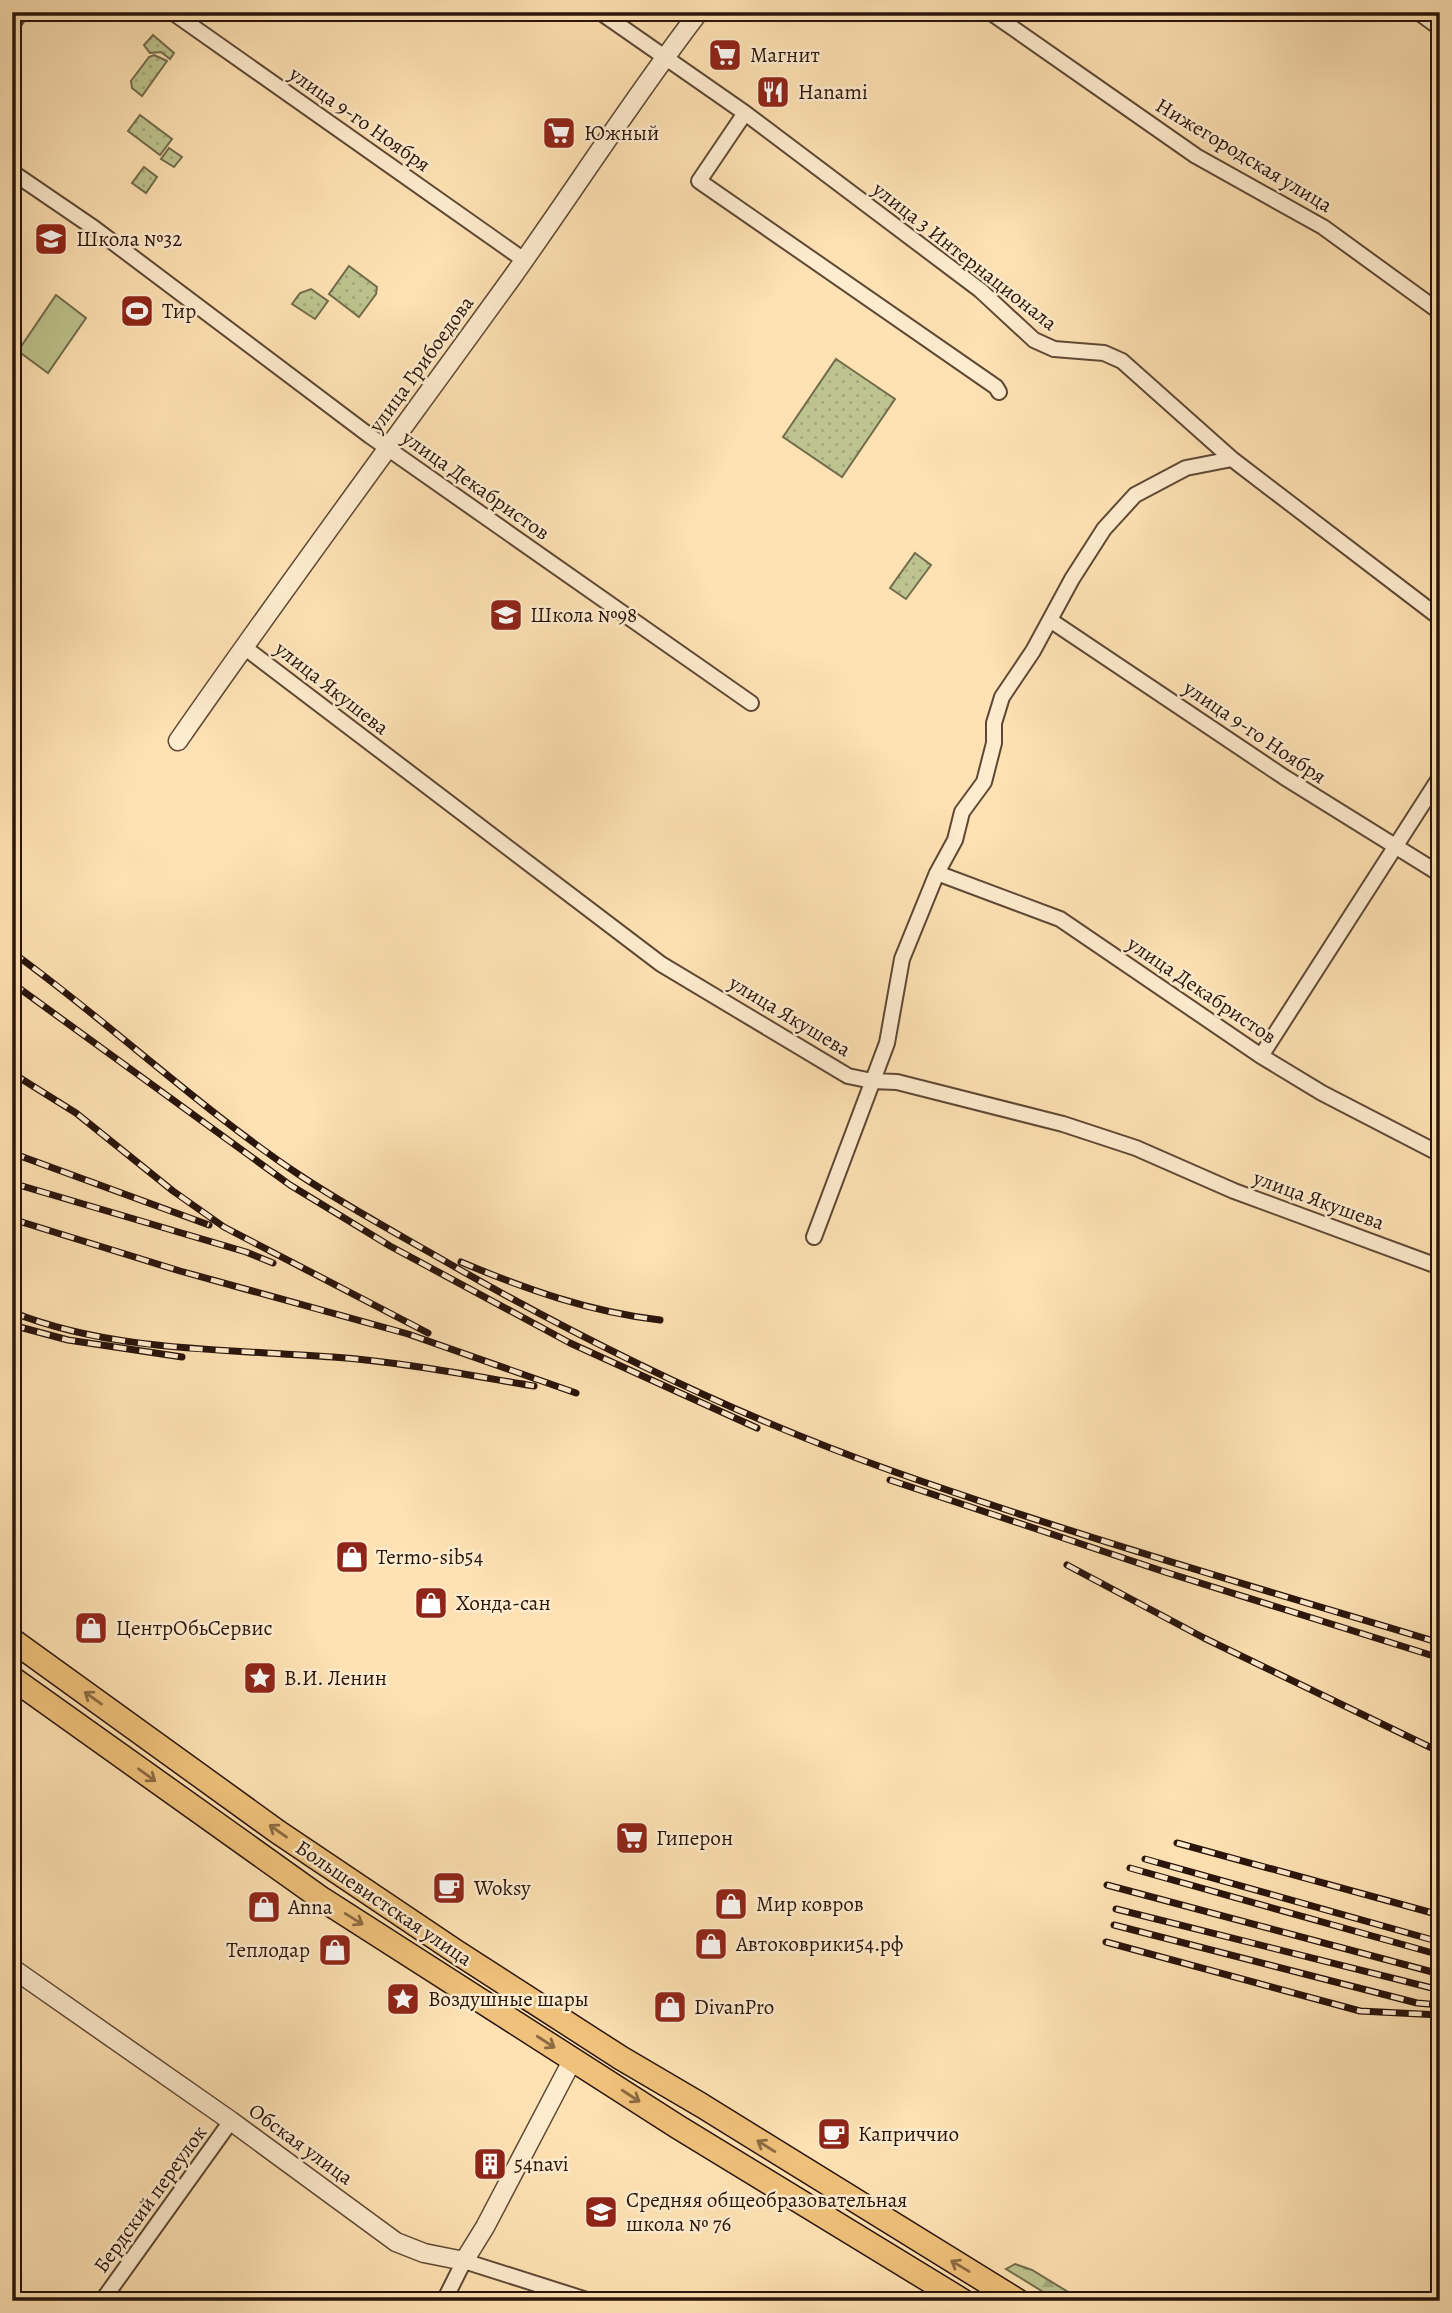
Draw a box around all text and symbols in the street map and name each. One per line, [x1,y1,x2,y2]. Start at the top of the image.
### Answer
supermarket icon: Магнит [706,36,744,74]
place label: Магнит [750,41,820,69]
street label: улица 9-го Ноября [283,59,436,178]
restaurant icon: Hanami [754,73,792,111]
place label: Hanami [798,78,868,106]
street label: Нижегородская улица [1150,91,1338,219]
supermarket icon: Южный [540,114,578,152]
place label: Южный [584,119,659,147]
street label: улица 3 Интернационала [866,174,1063,337]
school or university icon: Школа №32 [32,220,70,258]
place label: Школа №32 [76,225,182,253]
street label: улица Грибоедова [361,290,480,439]
sports icon: Тир [118,292,156,330]
place label: Тир [162,297,196,325]
street label: улица Декабристов [396,423,555,546]
school or university icon: Школа №98 [487,596,525,634]
place label: Школа №98 [530,601,637,629]
street label: улица Якушева [269,634,395,741]
street label: улица 9-го Ноября [1177,673,1332,790]
street label: улица Декабристов [1121,929,1282,1050]
street label: улица Якушева [723,968,856,1064]
street label: улица Якушева [1249,1163,1389,1237]
shop icon: Termo-sib54 [333,1538,371,1576]
place label: Termo-sib54 [376,1543,483,1571]
shop icon: Хонда-сан [412,1584,450,1622]
place label: Хонда-сан [456,1589,551,1617]
shop icon: ЦентрОбьСервис [72,1609,110,1647]
place label: ЦентрОбьСервис [116,1614,273,1642]
place icon: В.И. Ленин [241,1659,279,1697]
place label: В.И. Ленин [284,1664,387,1692]
one-way arrow [84,1691,103,1705]
one-way arrow [137,1768,156,1782]
supermarket icon: Гиперон [613,1819,651,1857]
one-way arrow [269,1824,288,1838]
place label: Гиперон [656,1824,733,1852]
street label: Большевистская улица [290,1833,478,1973]
cafe icon: Woksy [430,1869,468,1907]
place label: Woksy [473,1874,531,1902]
shop icon: Мир ковров [712,1885,750,1923]
shop icon: Anna [245,1888,283,1926]
place label: Мир ковров [756,1890,864,1918]
place label: Anna [287,1893,333,1921]
one-way arrow [344,1912,363,1927]
shop icon: Автоковрики54.рф [692,1925,730,1963]
place label: Автоковрики54.рф [735,1930,904,1958]
shop icon: Теплодар [316,1931,354,1969]
place label: Теплодар [226,1936,310,1964]
place icon: Воздушные шары [384,1980,422,2018]
place label: Воздушные шары [428,1985,589,2013]
shop icon: DivanPro [651,1988,689,2026]
place label: DivanPro [694,1993,774,2021]
one-way arrow [535,2035,555,2049]
one-way arrow [620,2090,640,2104]
street label: Обская улица [243,2097,359,2192]
cafe icon: Каприччио [815,2115,853,2153]
street label: Бердский переулок [87,2120,213,2278]
place label: Каприччио [858,2120,959,2148]
one-way arrow [757,2138,777,2152]
building icon: 54navi [471,2145,509,2183]
place label: 54navi [514,2150,569,2178]
place label: Средняя общеобразовательная школа № 76 [626,2186,907,2238]
school or university icon: Средняя общеобразовательная школа № 76 [582,2193,620,2231]
one-way arrow [950,2258,970,2272]

